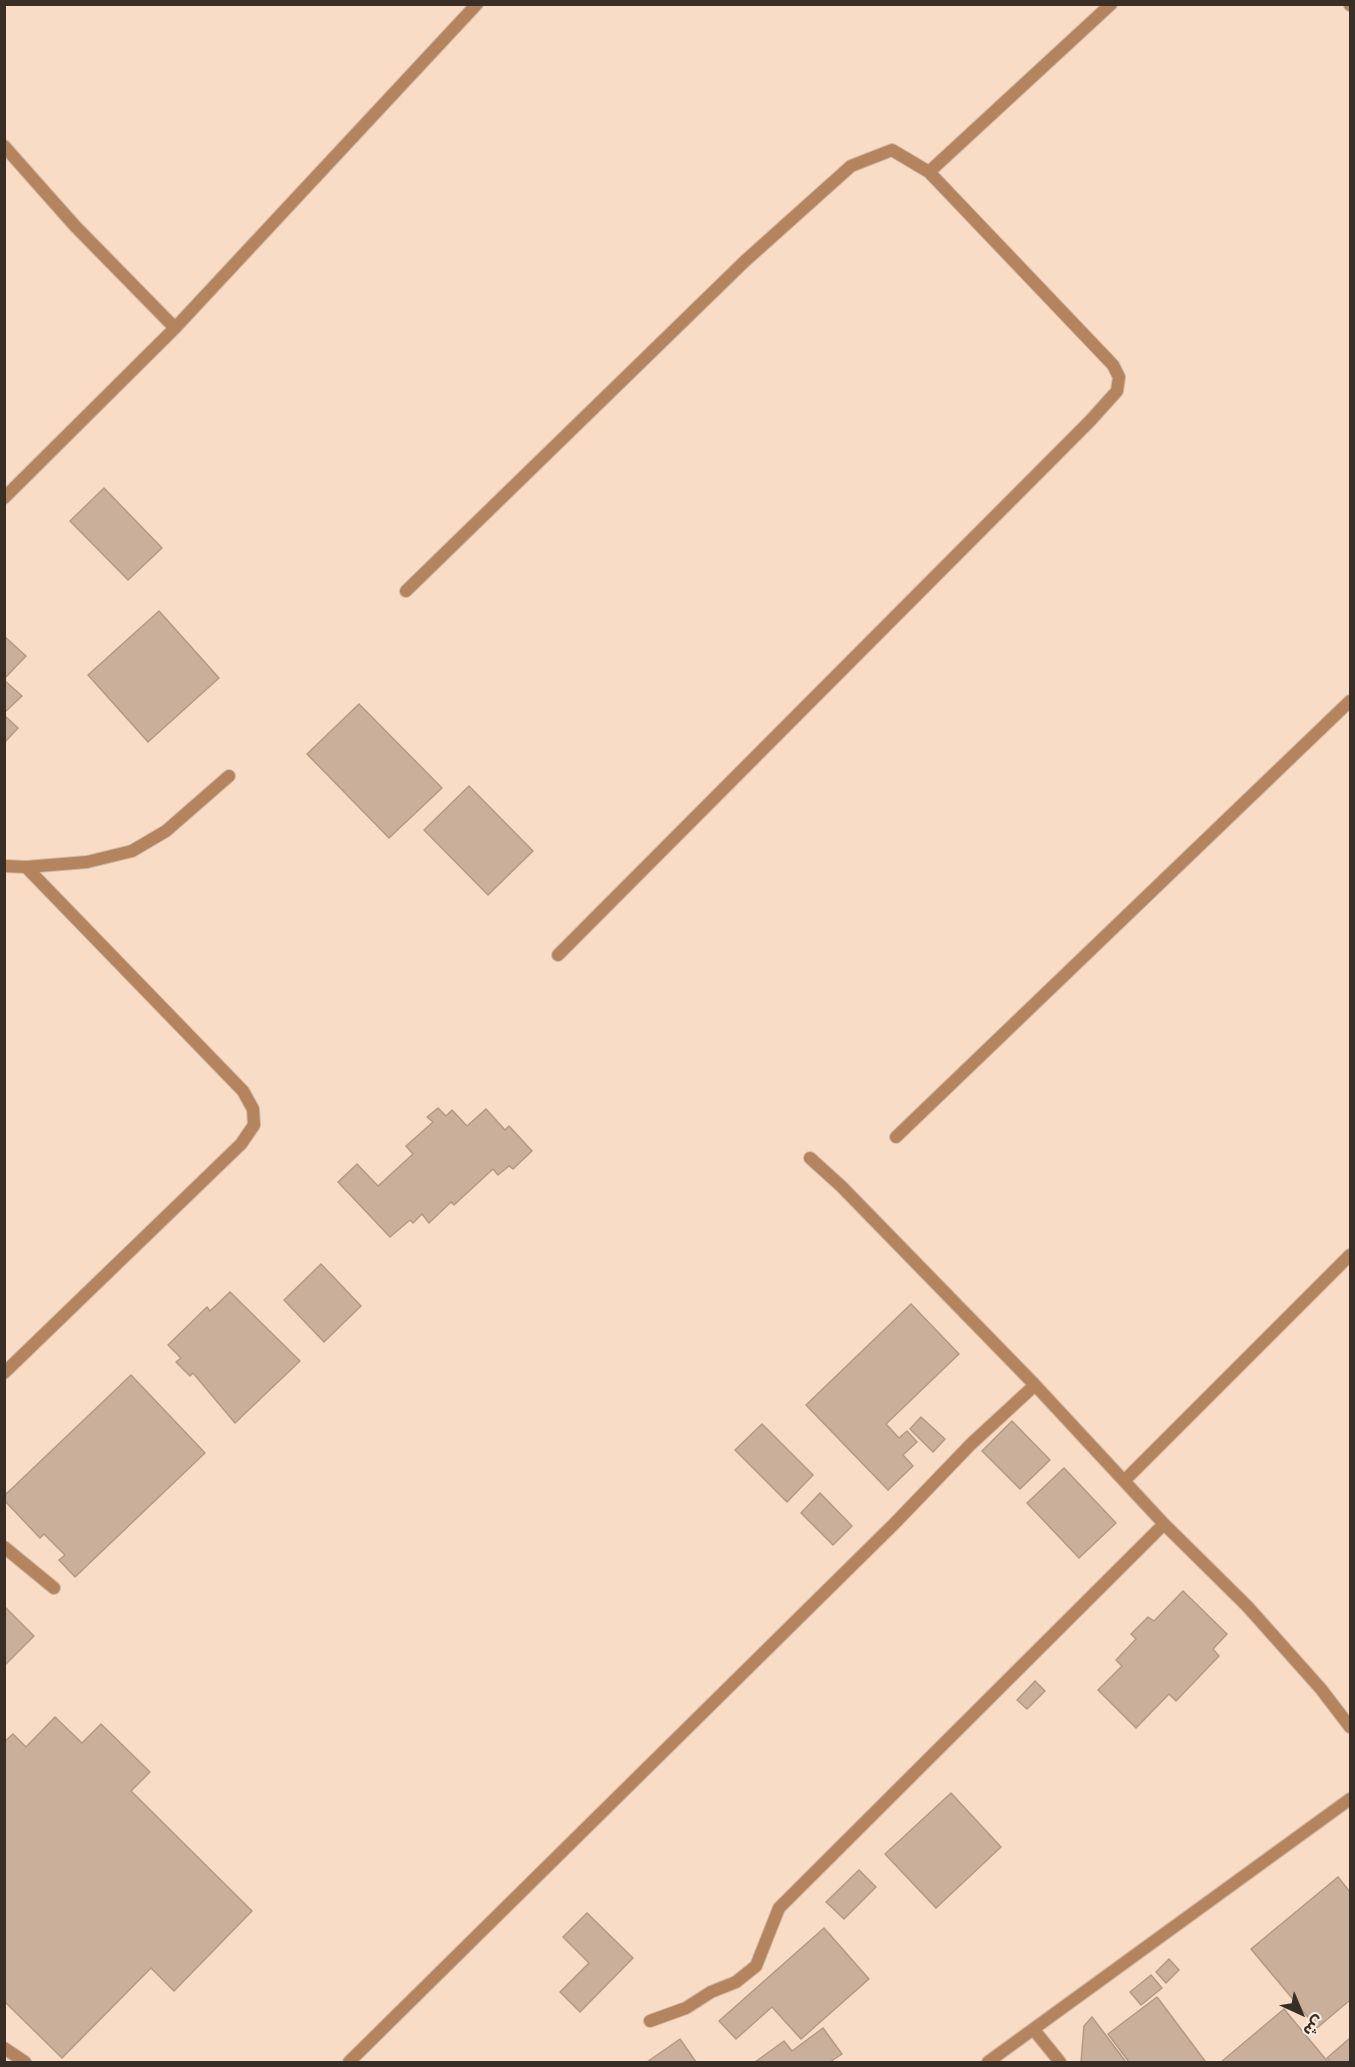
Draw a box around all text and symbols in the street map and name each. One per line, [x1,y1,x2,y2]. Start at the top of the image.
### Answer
north arrow [1271,1983,1331,2043]
text: ش [1299,2011,1328,2041]

